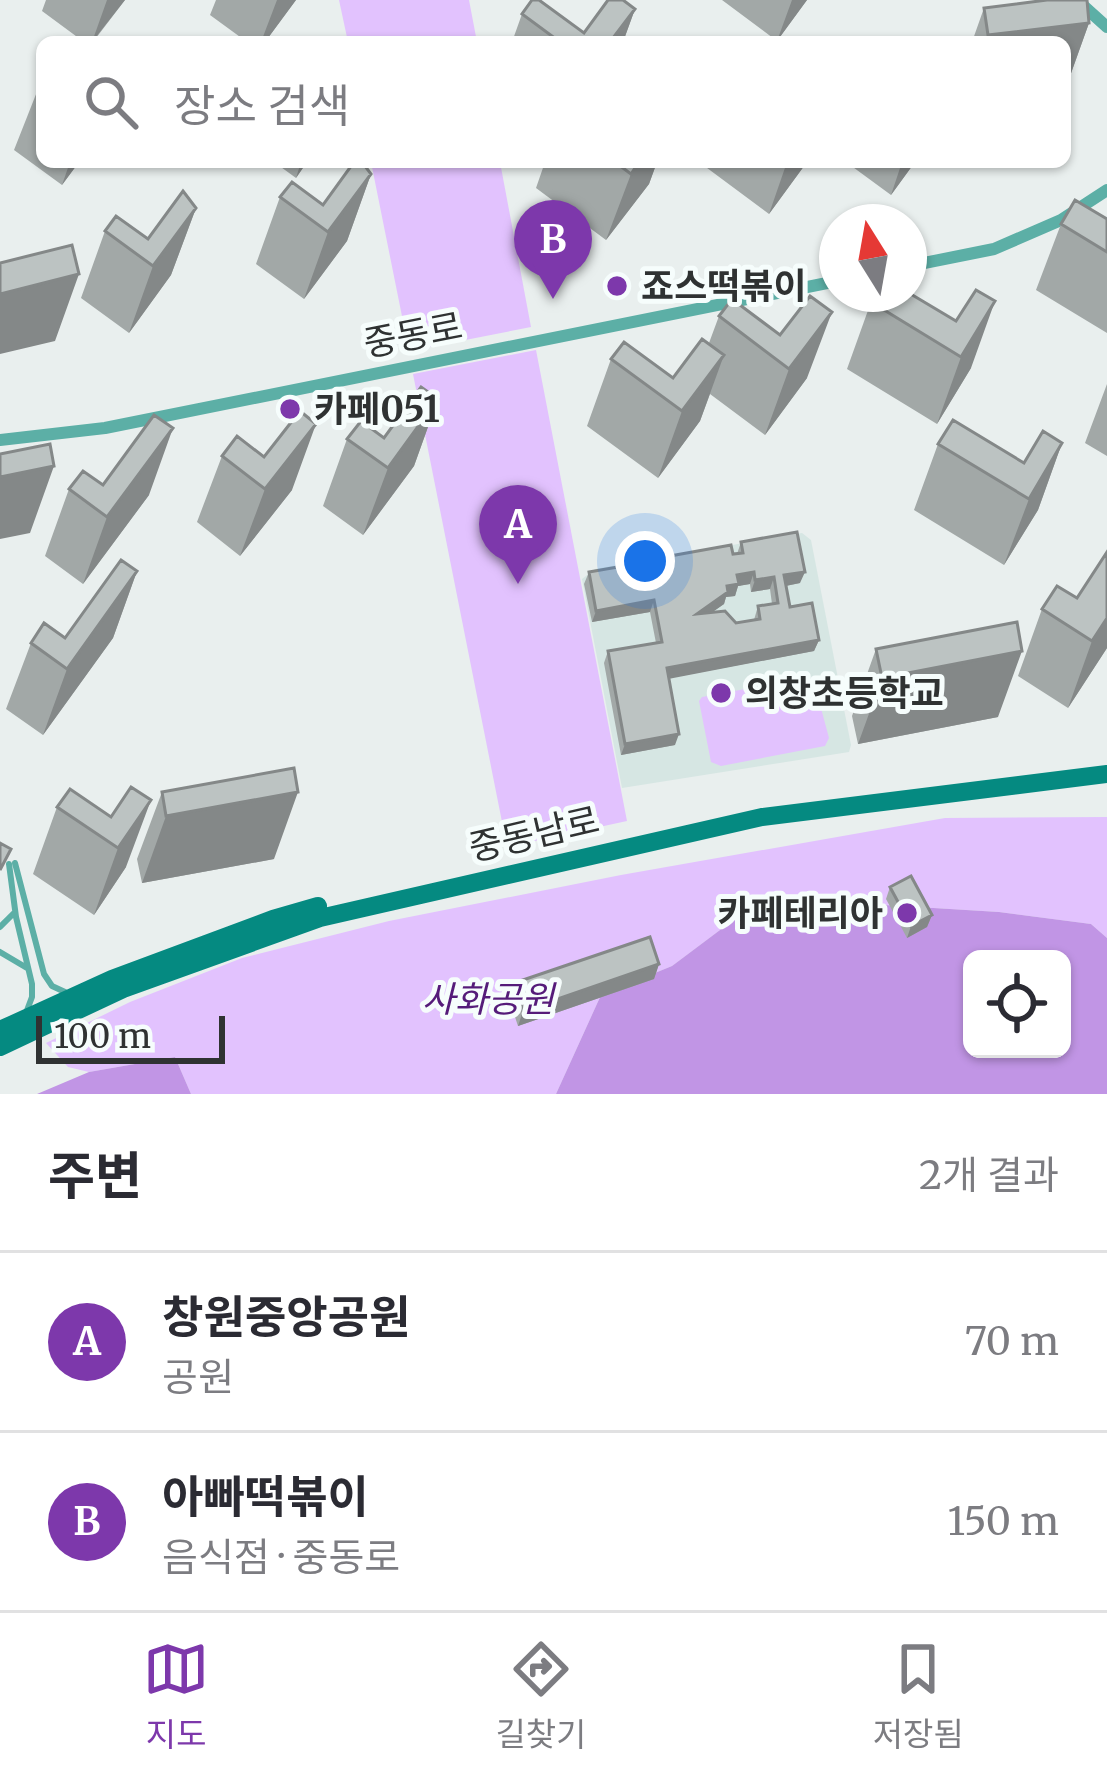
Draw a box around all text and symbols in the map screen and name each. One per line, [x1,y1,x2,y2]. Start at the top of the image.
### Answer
search box [36,36,1071,168]
icon: search [78,69,144,135]
text: 장소 검색 [174,78,350,134]
pin: B [514,200,592,299]
north arrow [819,204,927,312]
place label: 죠스떡볶이 [641,264,807,309]
marker: 죠스떡볶이 [604,273,630,299]
street label: 중동로 [360,303,466,367]
place label: 카페051 [314,387,440,432]
marker: 카페051 [277,396,303,422]
pin: A [479,485,557,584]
your location [615,531,675,591]
place label: 의창초등학교 [745,671,944,716]
marker: 의창초등학교 [708,680,734,706]
street label: 중동남로 [464,797,604,871]
place label: 카페테리아 [717,891,883,936]
marker: 카페테리아 [894,900,920,926]
map controls [963,950,1071,1058]
button: locate [963,950,1071,1058]
park label: 사화공원 [422,977,557,1022]
scale bar [36,1010,225,1063]
text: 100 m [54,1016,151,1057]
text: 주변 [48,1144,142,1208]
text: 2개 결과 [919,1151,1059,1200]
text: 창원중앙공원 [162,1289,410,1345]
text: A [73,1317,101,1366]
text: 70 m [965,1317,1059,1366]
text: 공원 [162,1353,234,1402]
text: 아빠떡볶이 [162,1469,369,1525]
text: B [73,1497,101,1546]
text: 150 m [947,1497,1059,1546]
text: 음식점 · 중동로 [162,1533,400,1582]
tab: 지도 [143,1636,209,1756]
tab: 길찾기 [495,1636,586,1756]
tab: 저장됨 [873,1636,964,1756]

